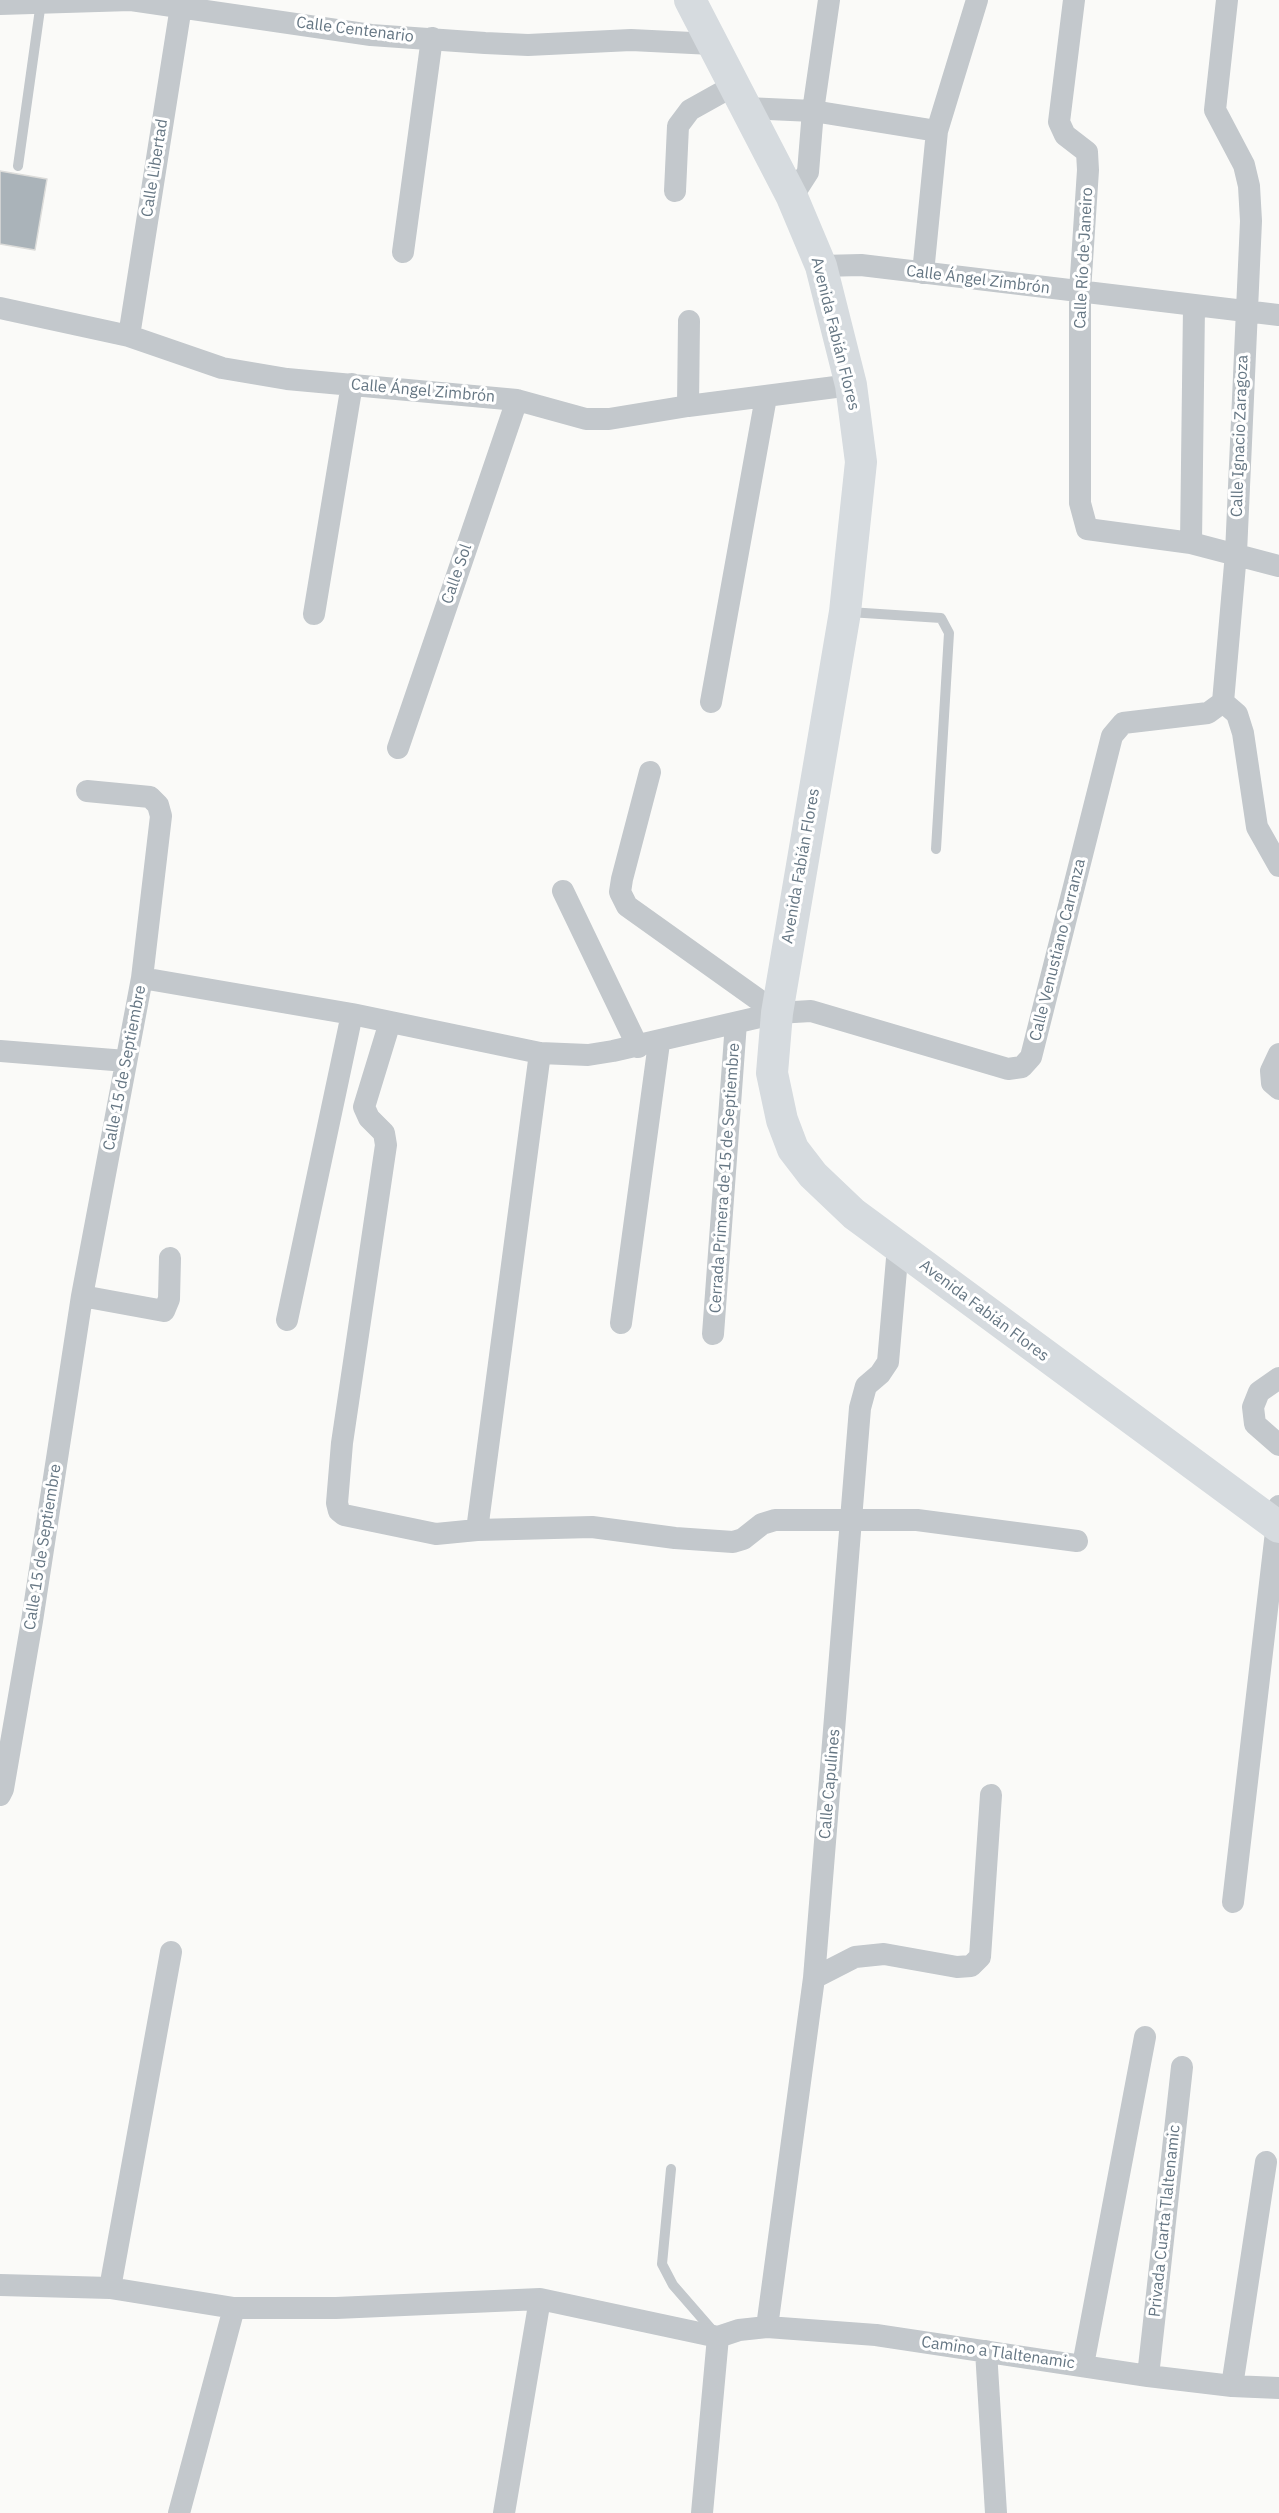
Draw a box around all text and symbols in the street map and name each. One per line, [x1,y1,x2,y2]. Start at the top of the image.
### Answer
street label: Calle Centenario [295,13,415,47]
street label: Calle Libertad [138,118,172,218]
street label: Calle Río de Janeiro [1071,187,1097,329]
street label: Avenida Fabián Flores [807,255,863,413]
street label: Calle Ángel Zimbrón [905,262,1051,298]
street label: Calle Ignacio Zaragoza [1228,355,1252,517]
street label: Calle Ángel Zimbrón [350,375,496,407]
street label: Calle Sol [438,541,476,607]
street label: Avenida Fabián Flores [778,787,824,945]
street label: Calle Venustiano Carranza [1026,857,1090,1043]
street label: Calle 15 de Septiembre [100,984,150,1152]
street label: Cerrada Primera de 15 de Septiembre [706,1042,744,1314]
street label: Avenida Fabián Flores [915,1256,1053,1366]
street label: Calle 15 de Septiembre [20,1463,66,1631]
street label: Calle Capulines [816,1728,844,1840]
street label: Privada Cuarta Tlaltenamic [1145,2124,1185,2318]
street label: Camino a Tlaltenamic [920,2333,1076,2373]

